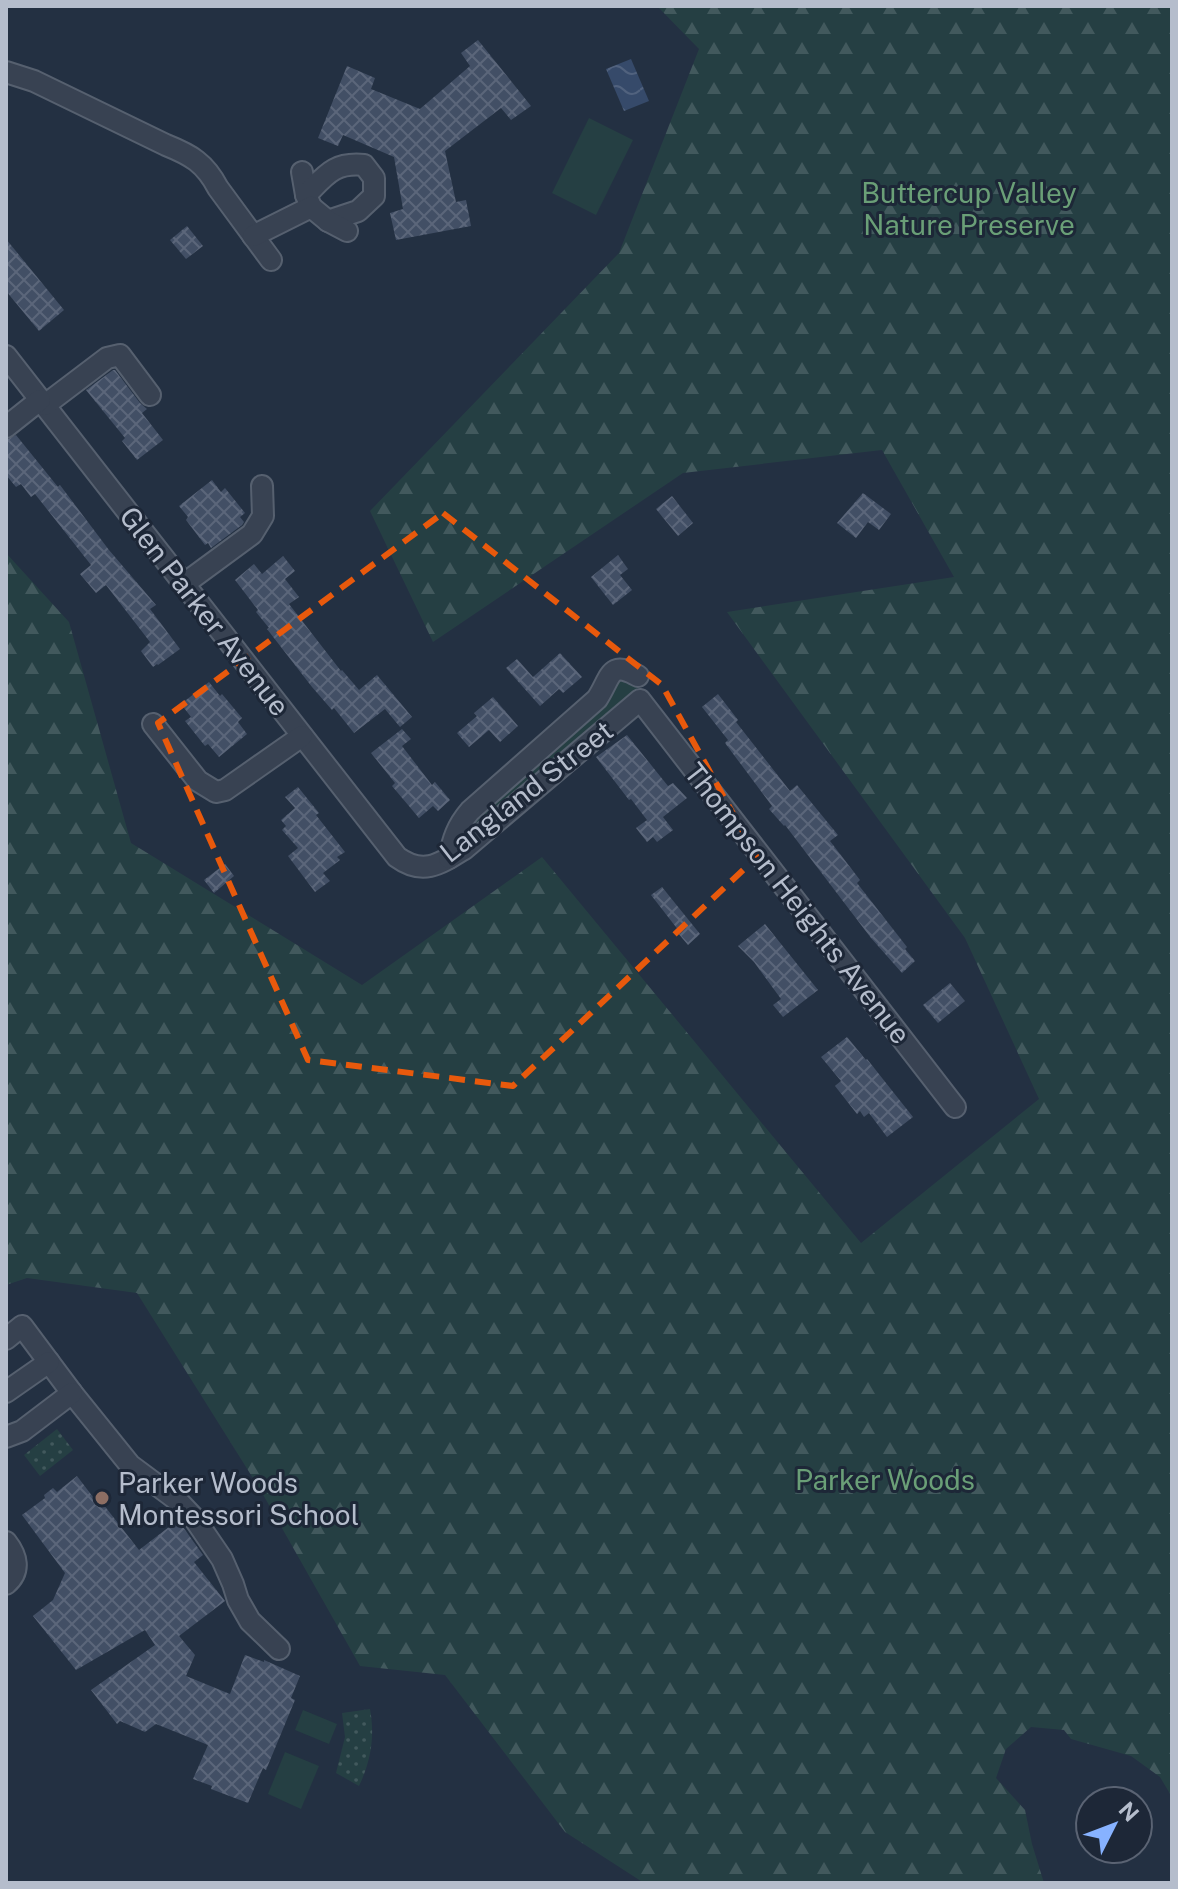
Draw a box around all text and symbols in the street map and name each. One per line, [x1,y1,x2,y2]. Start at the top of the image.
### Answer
park label: Buttercup Valley Nature Preserve [861,176,1077,241]
street label: Glen Parker Avenue [113,500,297,722]
street label: Langland Street [433,713,619,869]
street label: Thompson Heights Avenue [678,756,918,1050]
park label: Parker Woods [795,1463,975,1496]
place label: Parker Woods Montessori School [118,1466,359,1531]
marker: Parker Woods Montessori School [93,1489,111,1507]
north arrow [1074,1785,1154,1865]
text: N [1113,1797,1144,1827]

